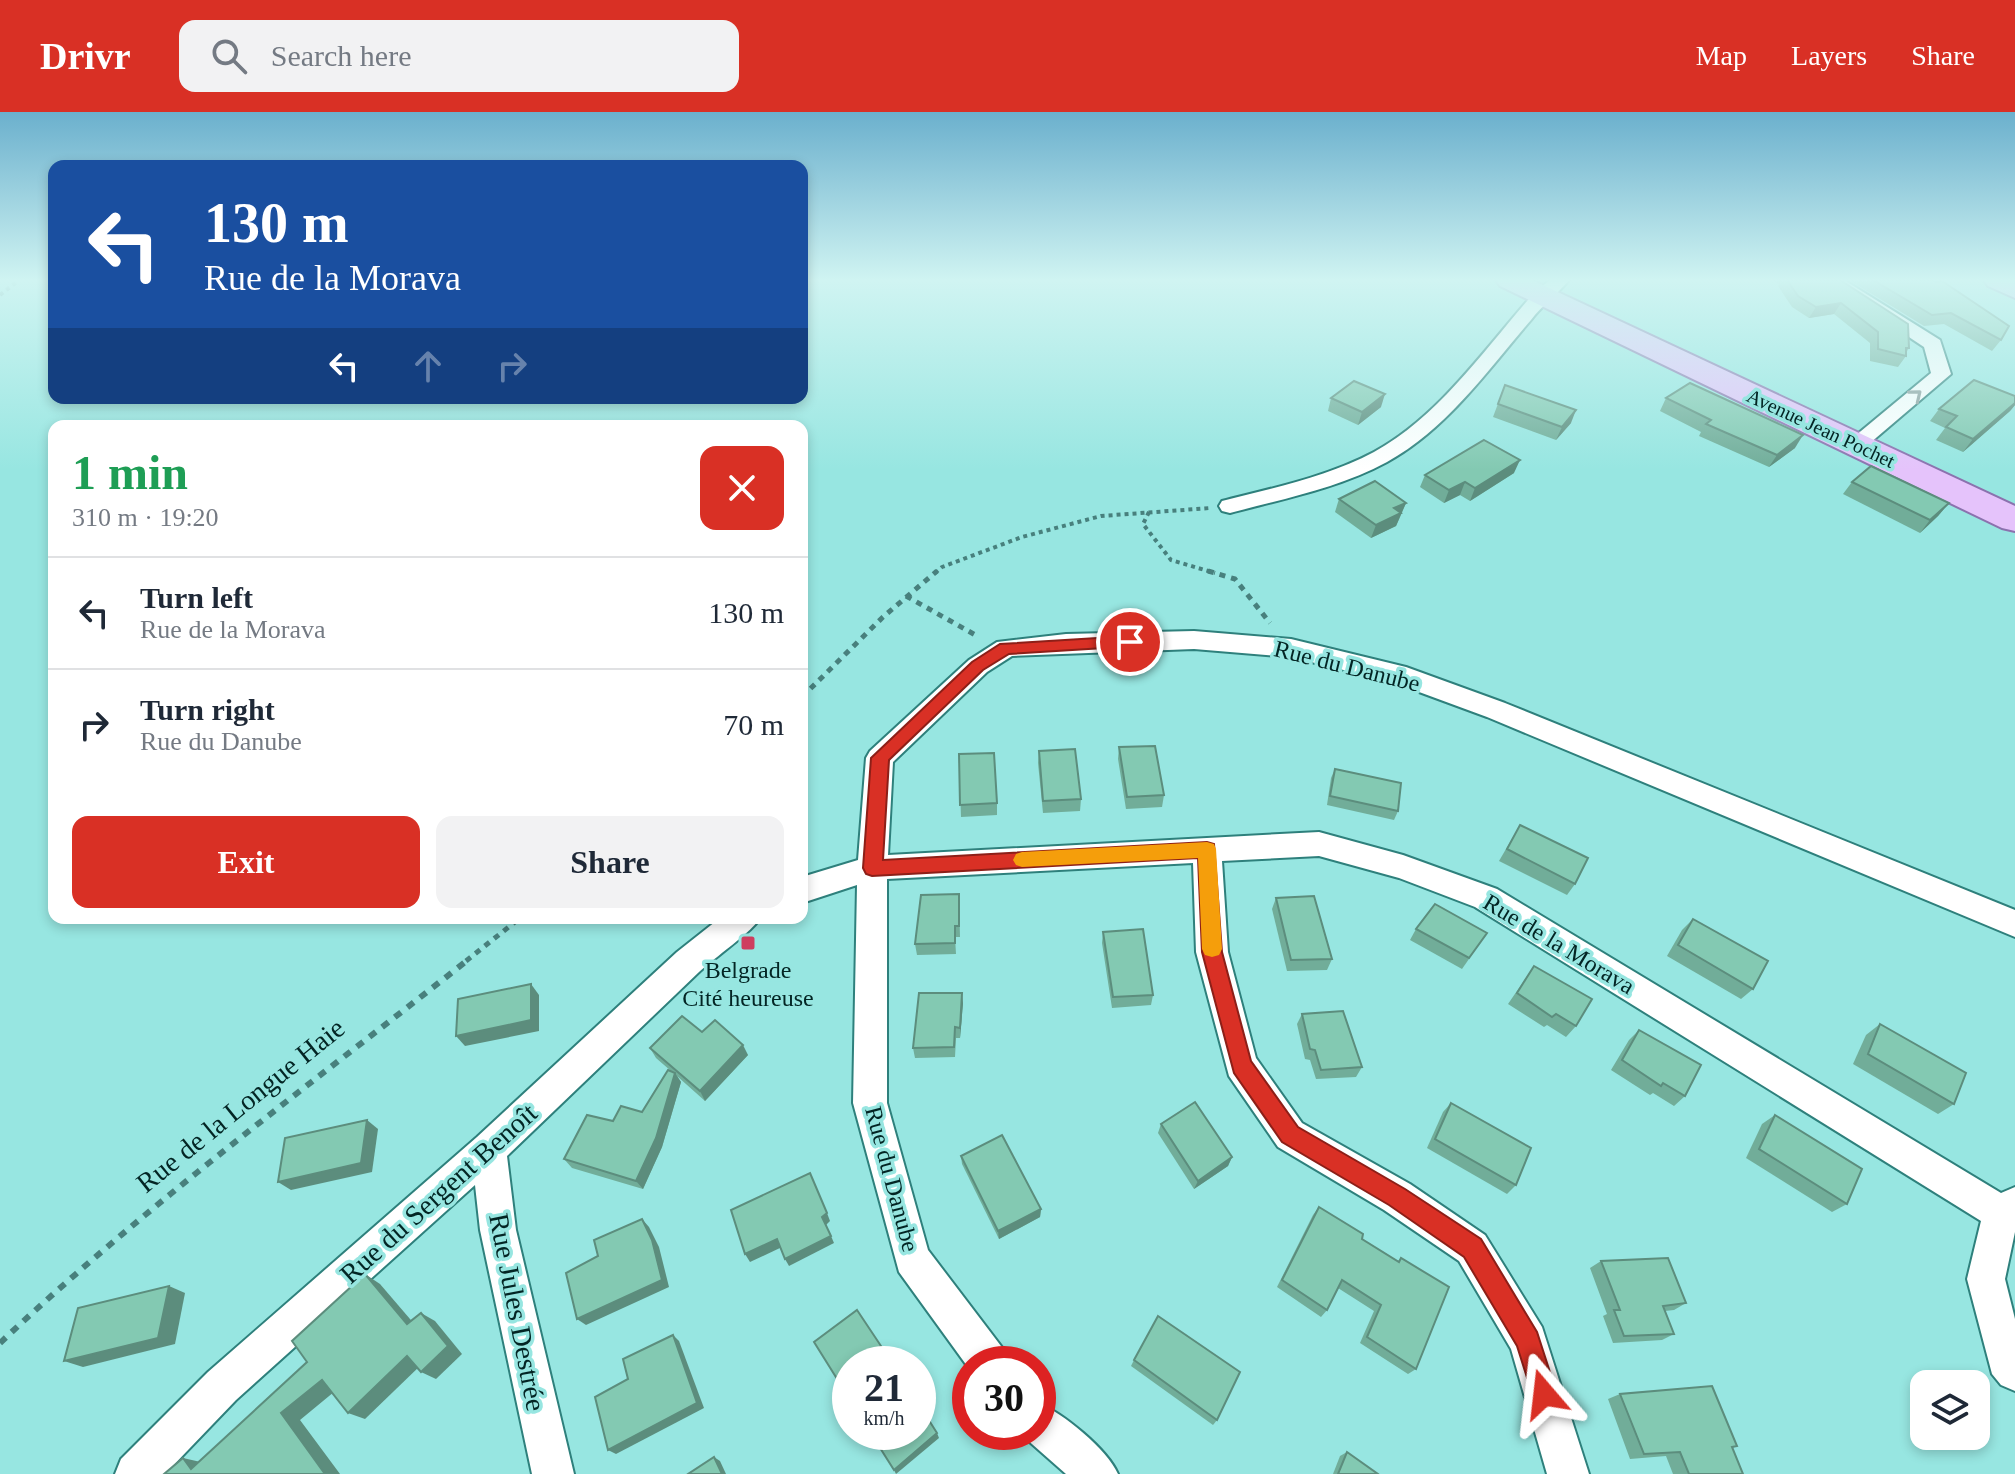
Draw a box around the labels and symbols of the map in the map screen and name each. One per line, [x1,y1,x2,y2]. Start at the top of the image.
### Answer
street label: Avenue Jean Pochet [1744,384,1899,472]
one-way arrow [1907,390,1921,405]
pin [1096,608,1164,676]
street label: Rue du Danube [1271,635,1423,697]
street label: Rue de la Morava [1479,889,1639,999]
marker: Belgrade Cité heureuse [739,934,757,952]
place label: Belgrade Cité heureuse [682,957,814,1011]
street label: Rue de la Longue Haie [130,1012,350,1199]
street label: Rue du Sergent Benoît [334,1097,543,1290]
street label: Rue du Danube [860,1104,924,1254]
street label: Rue Jules Destrée [483,1211,552,1414]
speed limit sign: 30 [952,1346,1056,1450]
position arrow [1502,1352,1586,1436]

